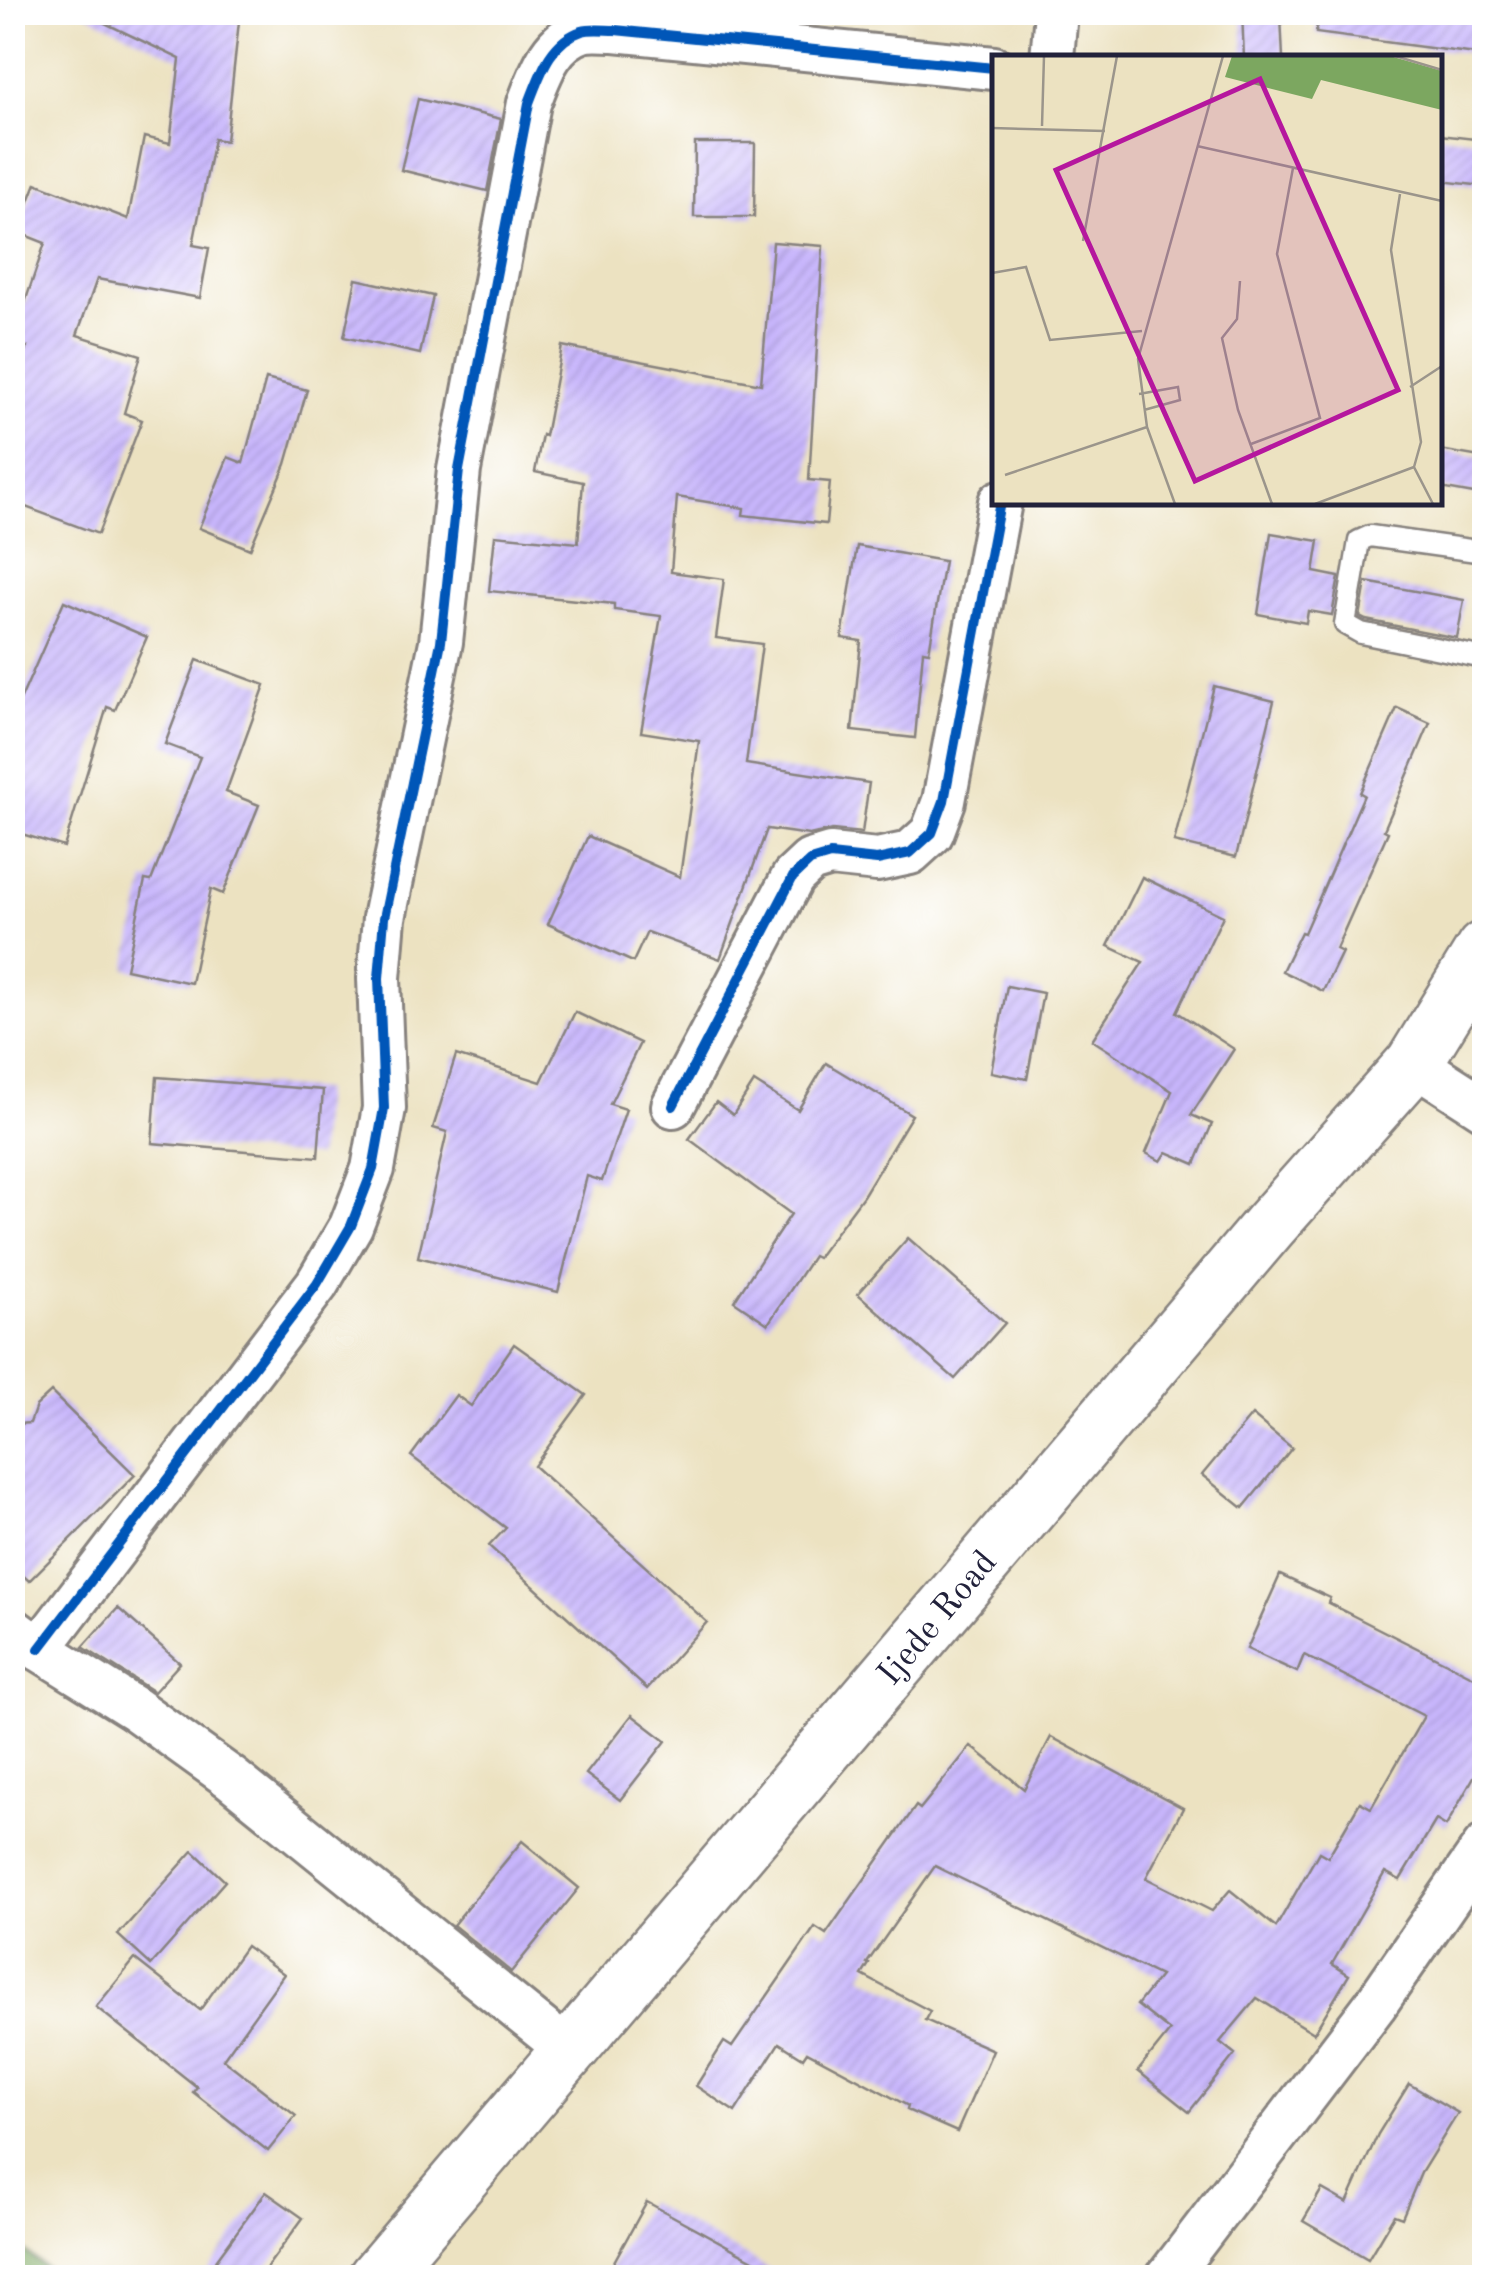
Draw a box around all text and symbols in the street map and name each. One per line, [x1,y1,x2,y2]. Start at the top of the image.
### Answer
inset map [992,55,1442,505]
street label: Ijede Road [872,1545,1004,1692]

